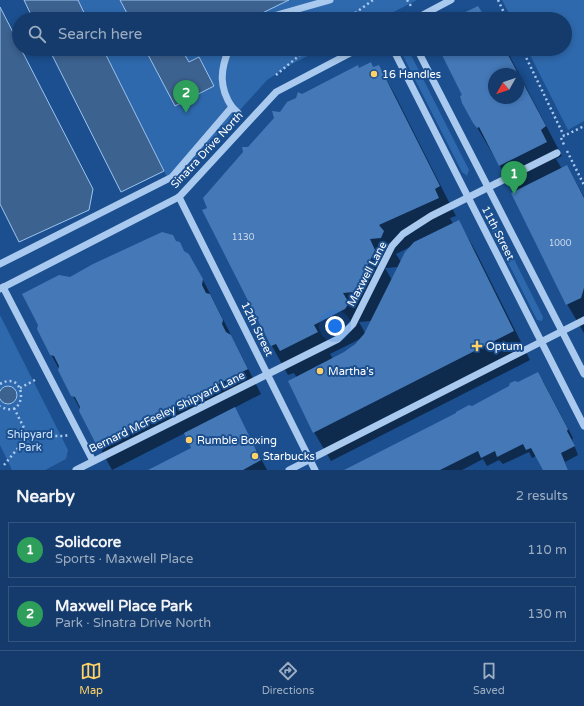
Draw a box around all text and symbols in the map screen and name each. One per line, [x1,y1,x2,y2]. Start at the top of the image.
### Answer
search box [12,12,572,56]
icon: search [26,23,48,45]
text: Search here [58,25,142,43]
place label: 16 Handles [382,68,441,81]
north arrow [488,68,524,104]
marker: 16 Handles [369,69,379,79]
pin: 2 [173,80,199,113]
street label: Sinatra Drive North [168,109,246,191]
pin: 1 [501,161,527,194]
street label: 11th Street [479,204,517,262]
house number: 1130 [232,232,255,243]
house number: 1000 [549,238,572,249]
street label: Maxwell Lane [344,239,390,309]
street label: 12th Street [238,300,276,358]
your location [325,316,345,336]
marker: Optum [471,340,483,352]
place label: Optum [486,340,523,353]
place label: Martha’s [328,365,374,378]
marker: Martha’s [315,366,325,376]
street label: Bernard McFeeley Shipyard Lane [87,369,247,455]
park label: Shipyard Park [7,428,53,454]
place label: Rumble Boxing [197,434,277,447]
marker: Rumble Boxing [184,435,194,445]
place label: Starbucks [263,450,315,463]
marker: Starbucks [250,451,260,461]
text: Nearby [16,486,75,507]
text: 2 results [516,488,568,504]
text: Solidcore [55,533,121,551]
text: 1 [26,542,34,558]
text: 110 m [527,542,567,558]
text: Sports · Maxwell Place [55,551,193,567]
text: Maxwell Place Park [55,597,192,615]
text: 2 [26,606,34,622]
text: 130 m [527,606,567,622]
text: Park · Sinatra Drive North [55,615,211,631]
tab: Map [79,660,103,697]
tab: Directions [262,660,314,697]
tab: Saved [473,660,505,697]

